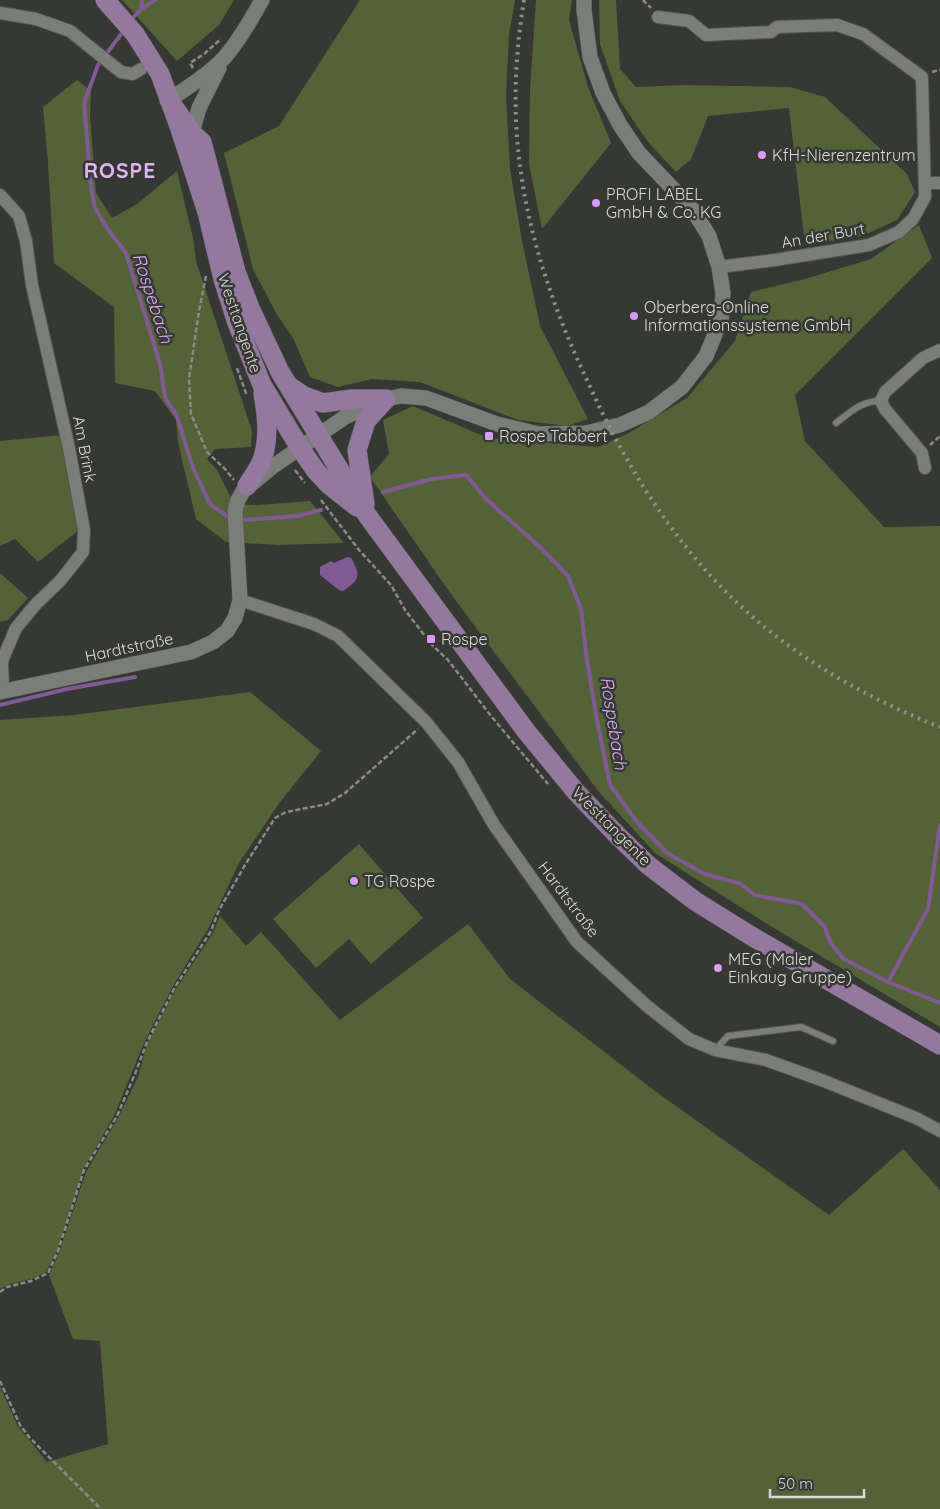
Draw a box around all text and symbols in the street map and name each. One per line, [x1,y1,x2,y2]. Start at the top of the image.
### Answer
place label: KfH-Nierenzentrum [772,145,916,165]
marker: KfH-Nierenzentrum [756,149,768,161]
district label: ROSPE [84,157,156,183]
place label: PROFI LABEL GmbH & Co. KG [606,184,721,222]
marker: PROFI LABEL GmbH & Co. KG [590,197,602,209]
street label: An der Burt [780,218,866,252]
water label: Rospebach [128,250,179,347]
street label: Westtangente [214,271,266,375]
place label: Oberberg-Online Informationssysteme GmbH [644,297,851,335]
marker: Oberberg-Online Informationssysteme GmbH [628,310,640,322]
street label: Am Brink [69,414,101,484]
place label: Rospe Tabbert [499,426,608,446]
marker: Rospe Tabbert [483,430,495,442]
street label: Hardtstraße [83,628,175,666]
place label: Rospe [441,629,488,649]
marker: Rospe [425,633,437,645]
water label: Rospebach [595,675,633,772]
street label: Westtangente [568,782,656,870]
street label: Hardtstraße [534,857,604,941]
place label: TG Rospe [364,871,435,891]
marker: TG Rospe [348,875,360,887]
place label: MEG (Maler Einkaug Gruppe) [728,949,852,987]
marker: MEG (Maler Einkaug Gruppe) [712,962,724,974]
scale bar [770,1466,864,1498]
text: 50 m [778,1474,813,1493]

